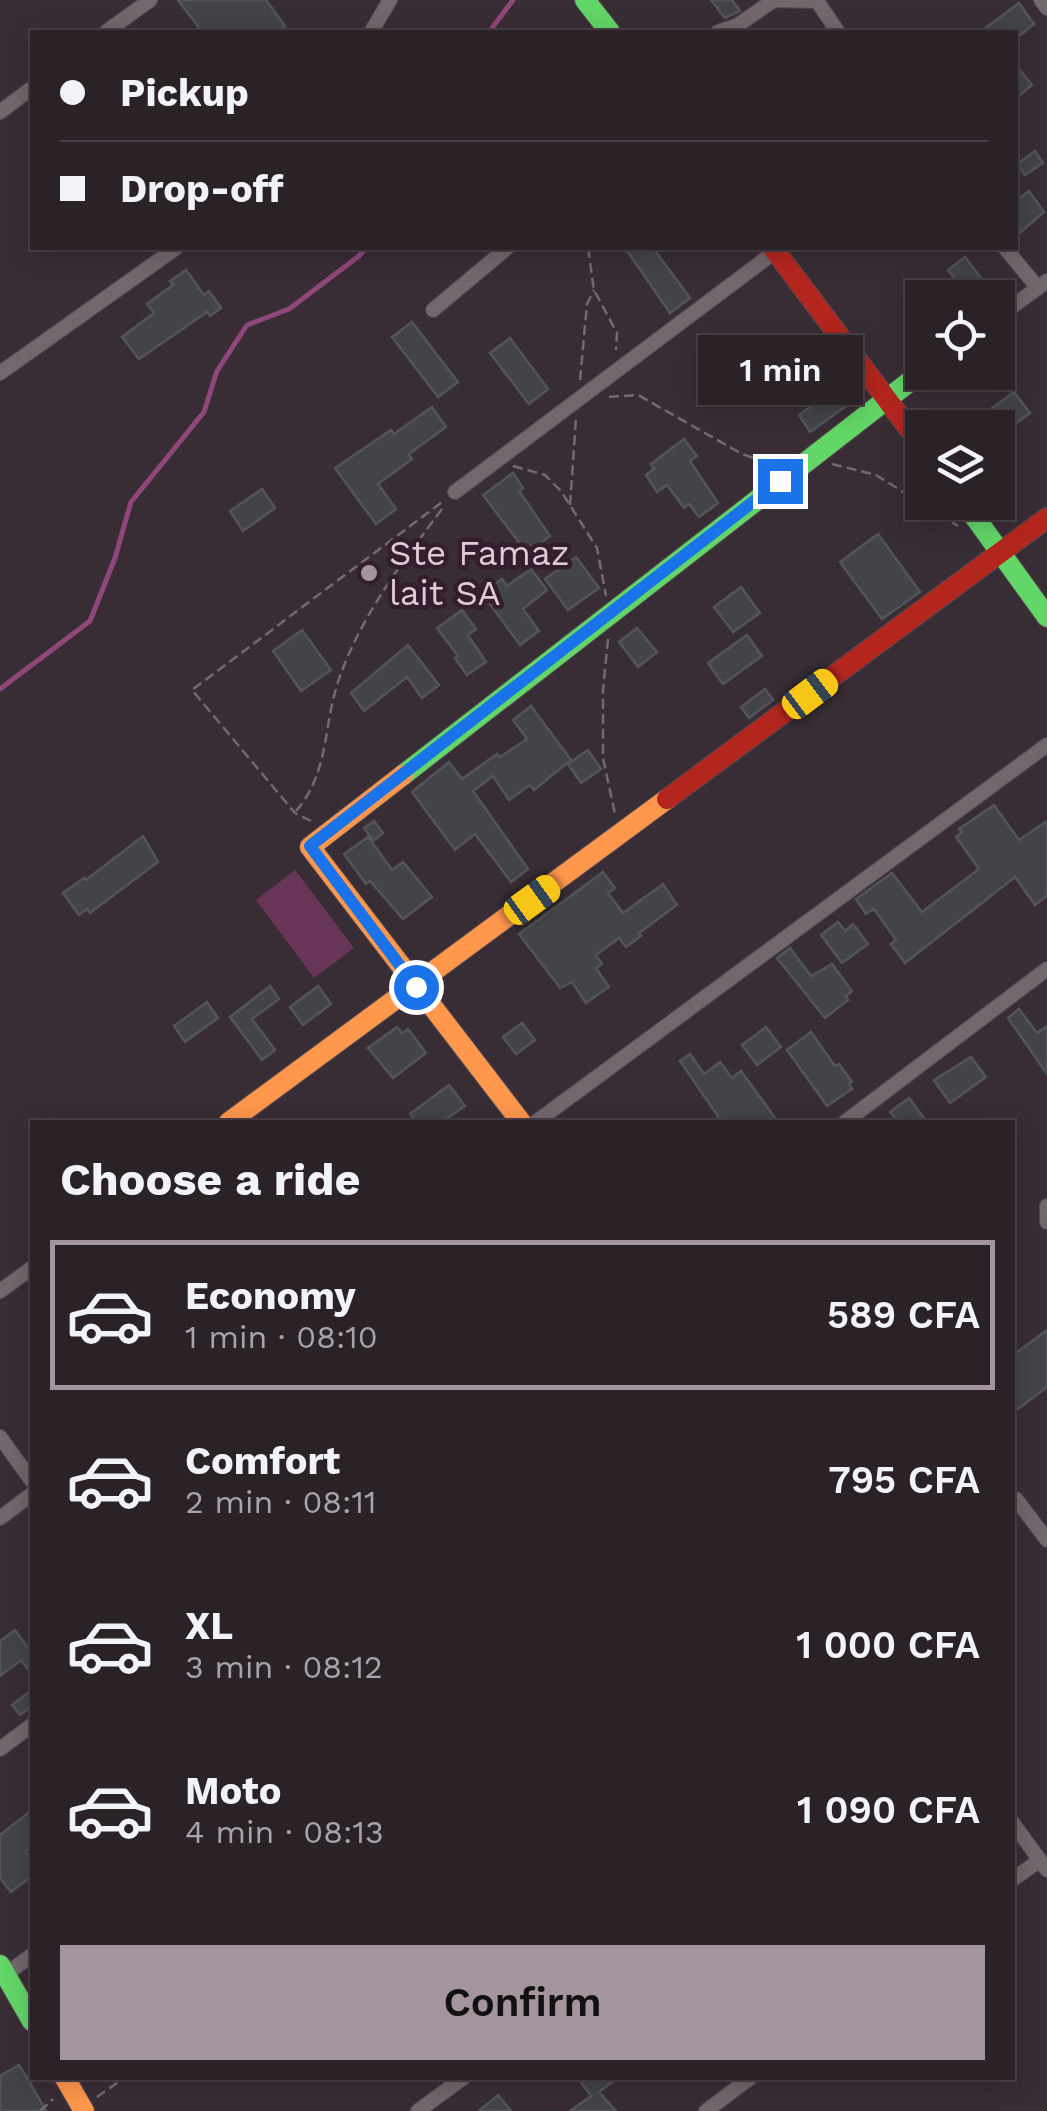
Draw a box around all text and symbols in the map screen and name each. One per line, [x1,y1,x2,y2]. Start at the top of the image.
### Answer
text: Pickup [120,71,249,115]
text: Drop-off [120,167,284,211]
map controls [905,280,1015,520]
button: locate [905,280,1015,390]
callout: 1 min [698,336,862,406]
text: 1 min [739,351,822,389]
button: layers [905,410,1015,520]
route end [758,459,803,504]
place label: Ste Famaz lait SA [389,532,569,614]
marker: Ste Famaz lait SA [358,562,380,584]
car [777,664,843,724]
car [499,870,565,930]
route start [394,965,439,1010]
text: Choose a ride [60,1153,360,1206]
icon: car [65,1270,155,1360]
text: Economy [185,1274,356,1318]
text: 589 CFA [827,1293,980,1337]
text: 1 min · 08:10 [185,1318,378,1356]
icon: car [65,1435,155,1525]
text: Comfort [185,1439,340,1483]
text: 795 CFA [828,1458,980,1502]
text: 2 min · 08:11 [185,1483,377,1521]
icon: car [65,1600,155,1690]
text: XL [185,1604,233,1648]
text: 1 000 CFA [796,1623,980,1667]
text: 3 min · 08:12 [185,1648,383,1686]
icon: car [65,1765,155,1855]
text: Moto [185,1769,281,1813]
text: 1 090 CFA [797,1788,980,1832]
text: 4 min · 08:13 [185,1813,384,1851]
button: Confirm [60,1945,985,2060]

